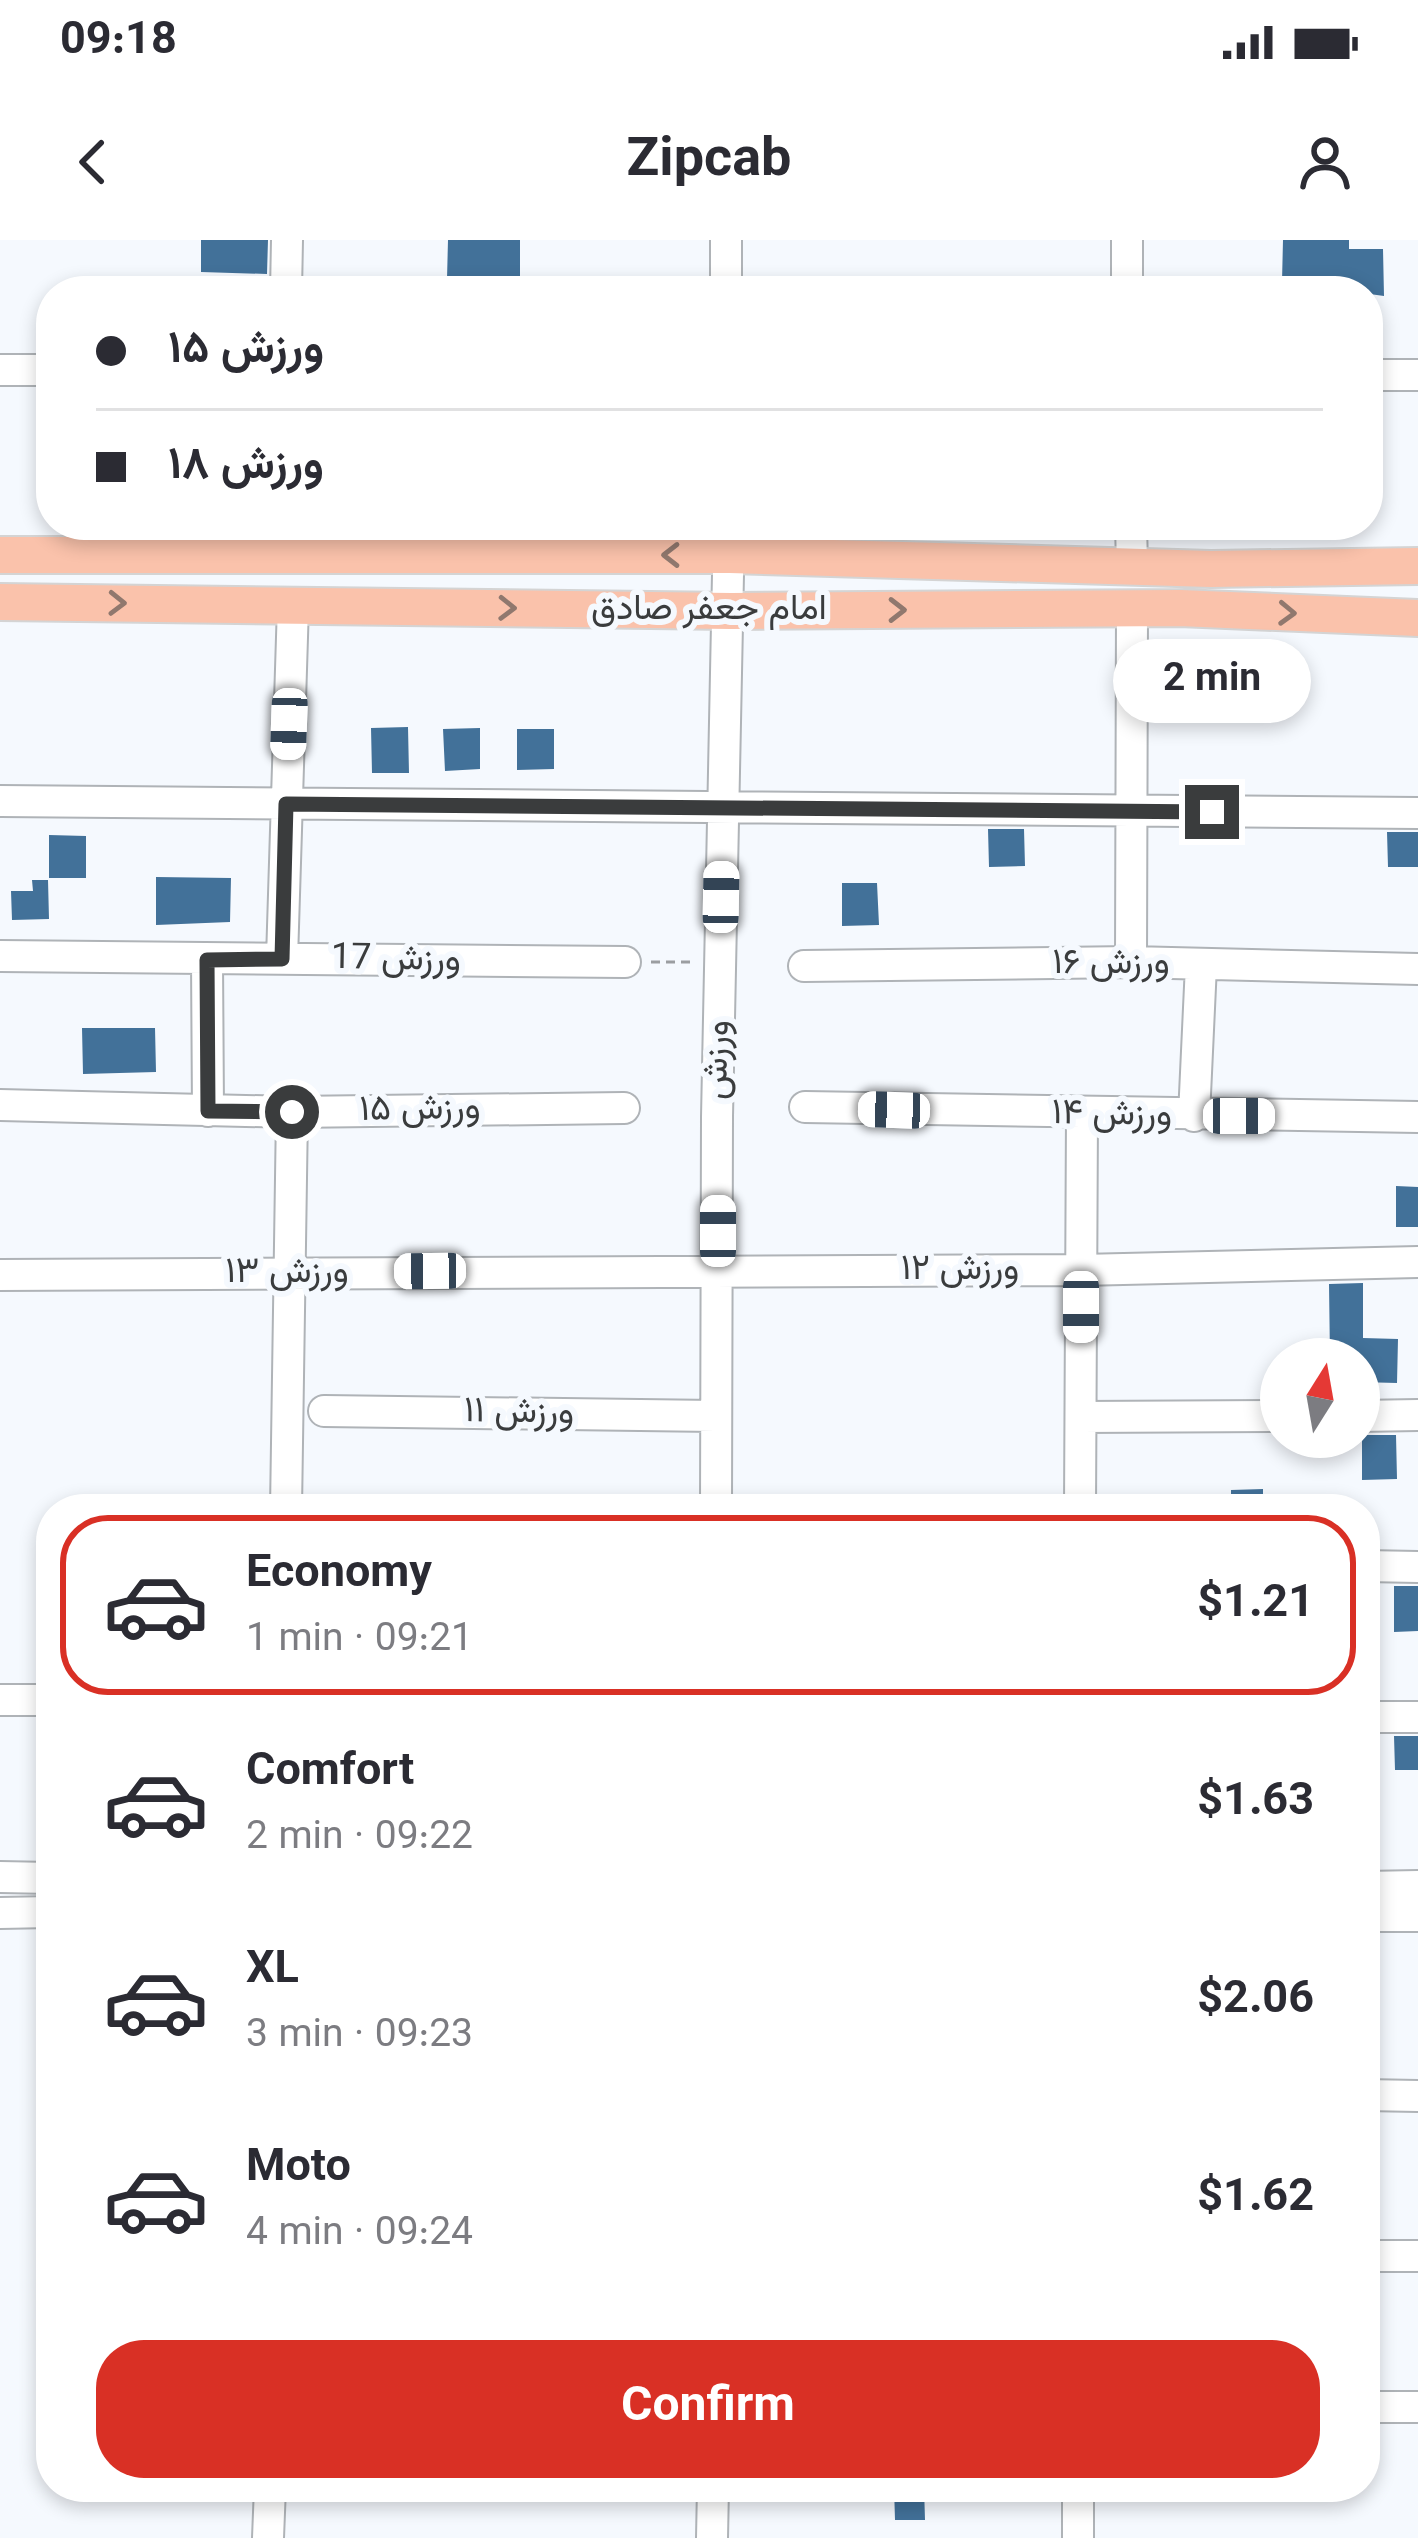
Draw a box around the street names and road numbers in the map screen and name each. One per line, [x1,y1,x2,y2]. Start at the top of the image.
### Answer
street label: امام جعفر صادق [591,582,827,638]
street label: ورزش 17 [331,931,461,989]
street label: ورزش ۱۶ [1052,936,1170,992]
street label: ورزش [689,1020,747,1100]
street label: ورزش ۱۵ [359,1081,481,1139]
street label: ورزش ۱۴ [1051,1086,1173,1144]
street label: ورزش ۱۲ [901,1242,1019,1298]
street label: ورزش ۱۳ [225,1245,349,1301]
street label: ورزش ۱۱ [463,1384,575,1442]

